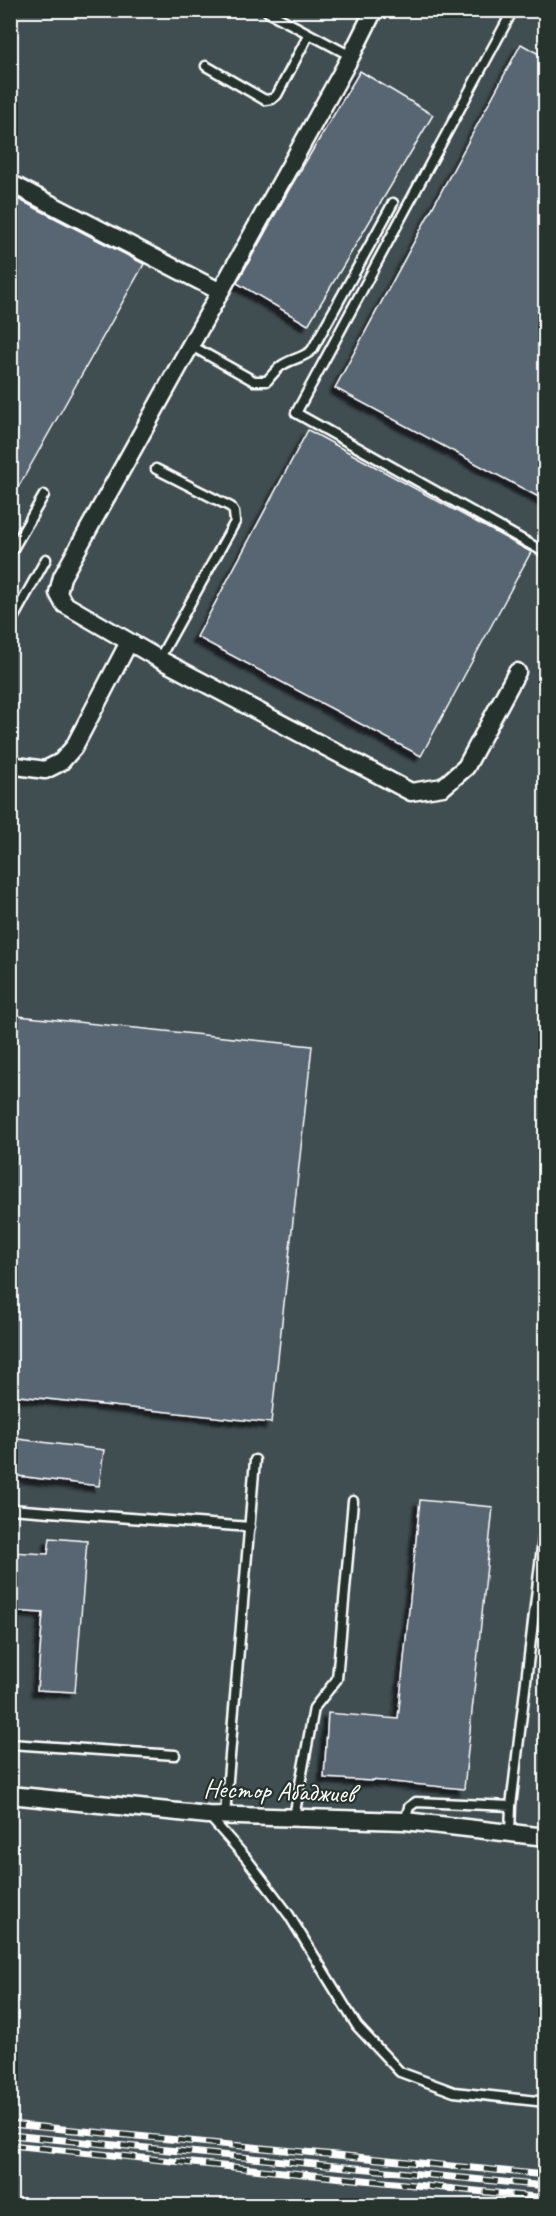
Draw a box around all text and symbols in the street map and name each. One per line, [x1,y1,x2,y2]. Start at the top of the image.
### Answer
street label: Нестор Абаджиев [203,1772,361,1810]

